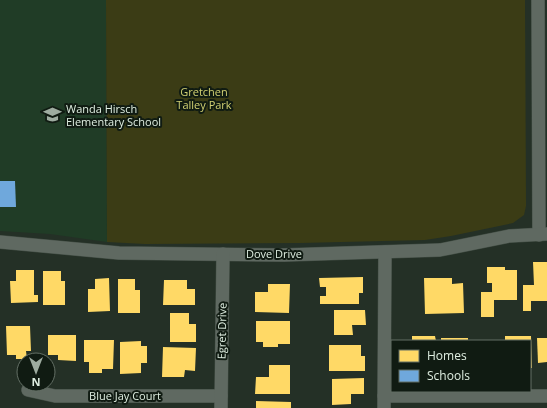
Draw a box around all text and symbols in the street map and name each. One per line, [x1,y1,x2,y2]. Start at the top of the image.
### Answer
park label: Gretchen Talley Park [176,84,232,112]
place label: Wanda Hirsch Elementary School [66,101,161,129]
school or university icon: Wanda Hirsch Elementary School [43,105,63,125]
street label: Dove Drive [246,246,302,261]
street label: Egret Drive [214,303,229,359]
legend [391,340,531,392]
text: Homes [427,347,467,364]
north arrow [16,352,56,392]
text: Schools [427,367,470,384]
text: N [32,375,40,390]
street label: Blue Jay Court [89,388,161,403]

